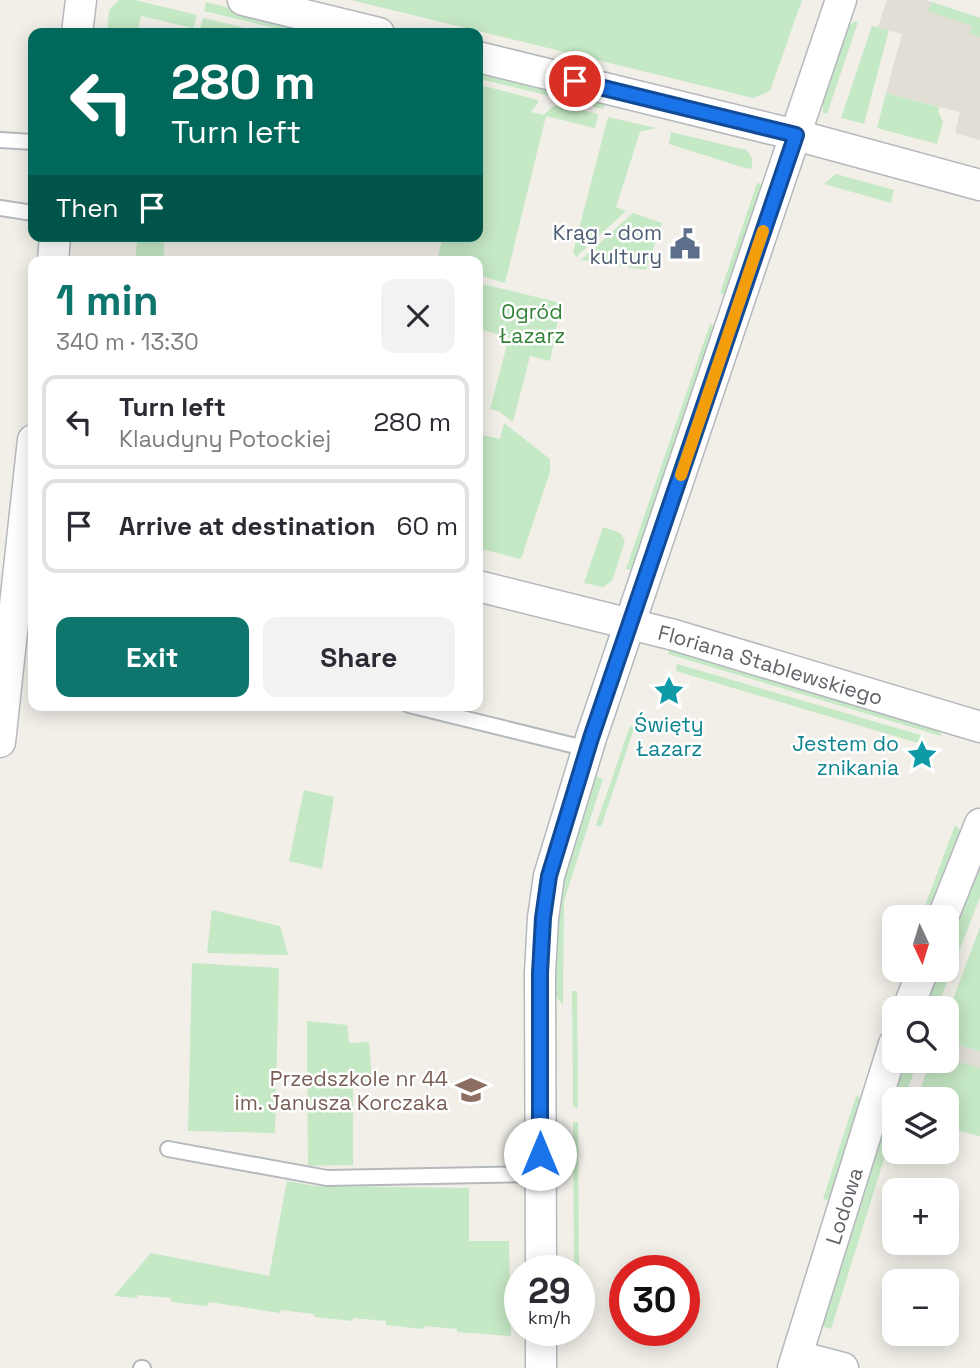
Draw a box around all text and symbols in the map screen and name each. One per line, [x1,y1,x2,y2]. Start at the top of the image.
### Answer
text: 280 m [171,51,316,113]
pin [545,51,605,111]
icon: left [56,56,147,147]
icon: arrive [556,62,594,100]
text: Turn left [171,112,301,152]
icon: arrive [133,189,171,227]
text: Then [56,191,119,225]
place label: Krąg - dom kultury [553,219,662,270]
public building icon: Krąg - dom kultury [668,227,702,261]
text: 1 min [56,274,159,327]
button: close [381,279,455,353]
park label: Ogród Łazarz [499,298,565,349]
text: 340 m · 13:30 [56,327,199,357]
text: Turn left [119,390,226,424]
icon: left [60,403,98,441]
text: 280 m [373,405,451,439]
text: Klaudyny Potockiej [119,424,331,454]
icon: arrive [60,507,98,545]
text: Arrive at destination [119,509,376,543]
text: 60 m [397,509,458,543]
button: Exit [56,617,249,697]
button: Share [263,617,455,697]
street label: Floriana Stablewskiego [655,618,886,711]
place icon: Święty Łazarz [652,674,686,708]
place label: Święty Łazarz [634,711,704,762]
place label: Jestem do znikania [792,730,899,781]
place icon: Jestem do znikania [905,738,939,772]
north arrow [882,905,959,982]
map controls [882,905,959,1346]
button: search [882,996,959,1073]
place label: Przedszkole nr 44 im. Janusza Korczaka [235,1065,448,1116]
school or university icon: Przedszkole nr 44 im. Janusza Korczaka [454,1073,488,1107]
button: layers [882,1087,959,1164]
position arrow [503,1117,577,1191]
street label: Lodowa [819,1164,868,1248]
button: + [882,1178,959,1255]
speed limit sign: 30 [609,1255,700,1346]
text: 29 [528,1269,571,1313]
button: − [882,1269,959,1346]
text: km/h [528,1306,571,1329]

